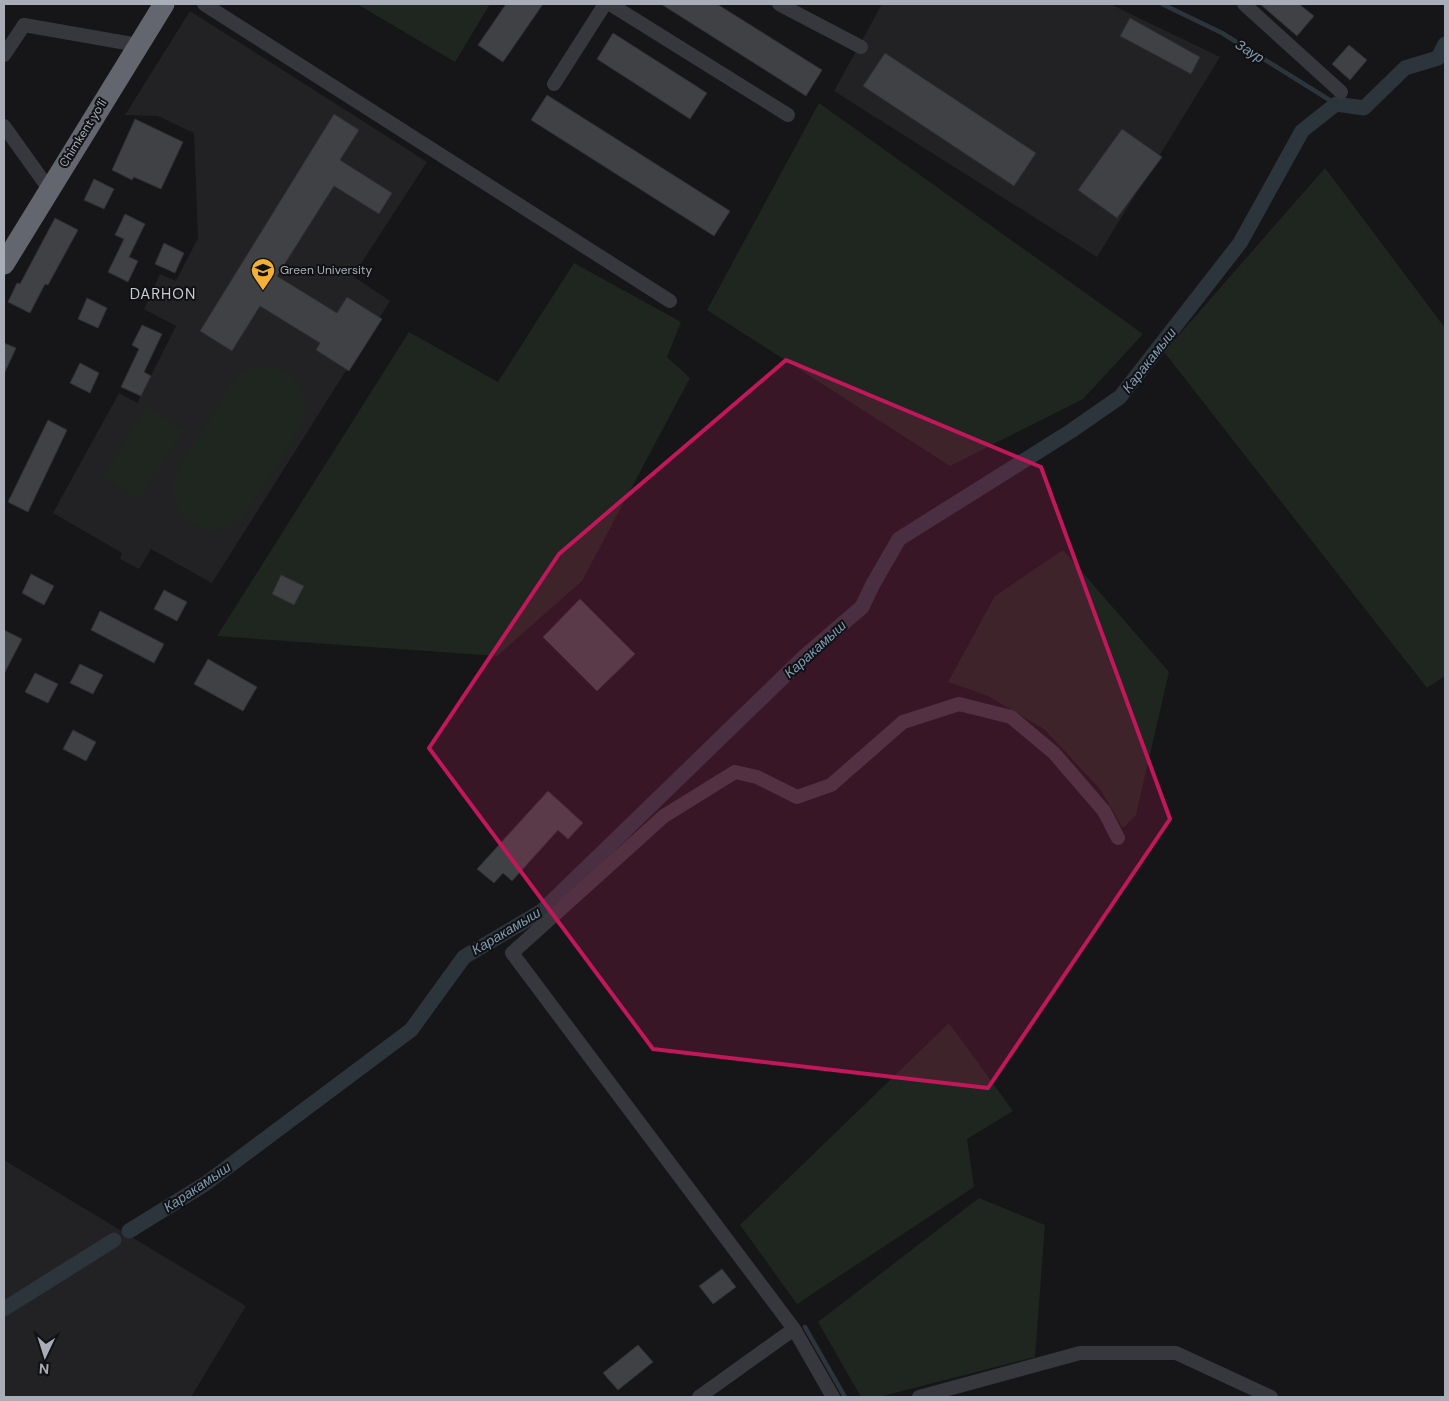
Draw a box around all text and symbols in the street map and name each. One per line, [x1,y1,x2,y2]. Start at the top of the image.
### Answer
water label: Заур [1232,35,1268,67]
street label: Chimkent yo‘li [56,96,110,170]
school or university icon: Green University [250,257,276,291]
place label: Green University [280,262,373,278]
district label: DARHON [130,284,196,304]
water label: Каракамыш [1118,324,1180,396]
water label: Каракамыш [780,616,850,682]
water label: Каракамыш [468,903,544,959]
water label: Каракамыш [160,1158,234,1216]
north arrow [20,1331,70,1381]
text: N [38,1360,50,1378]

